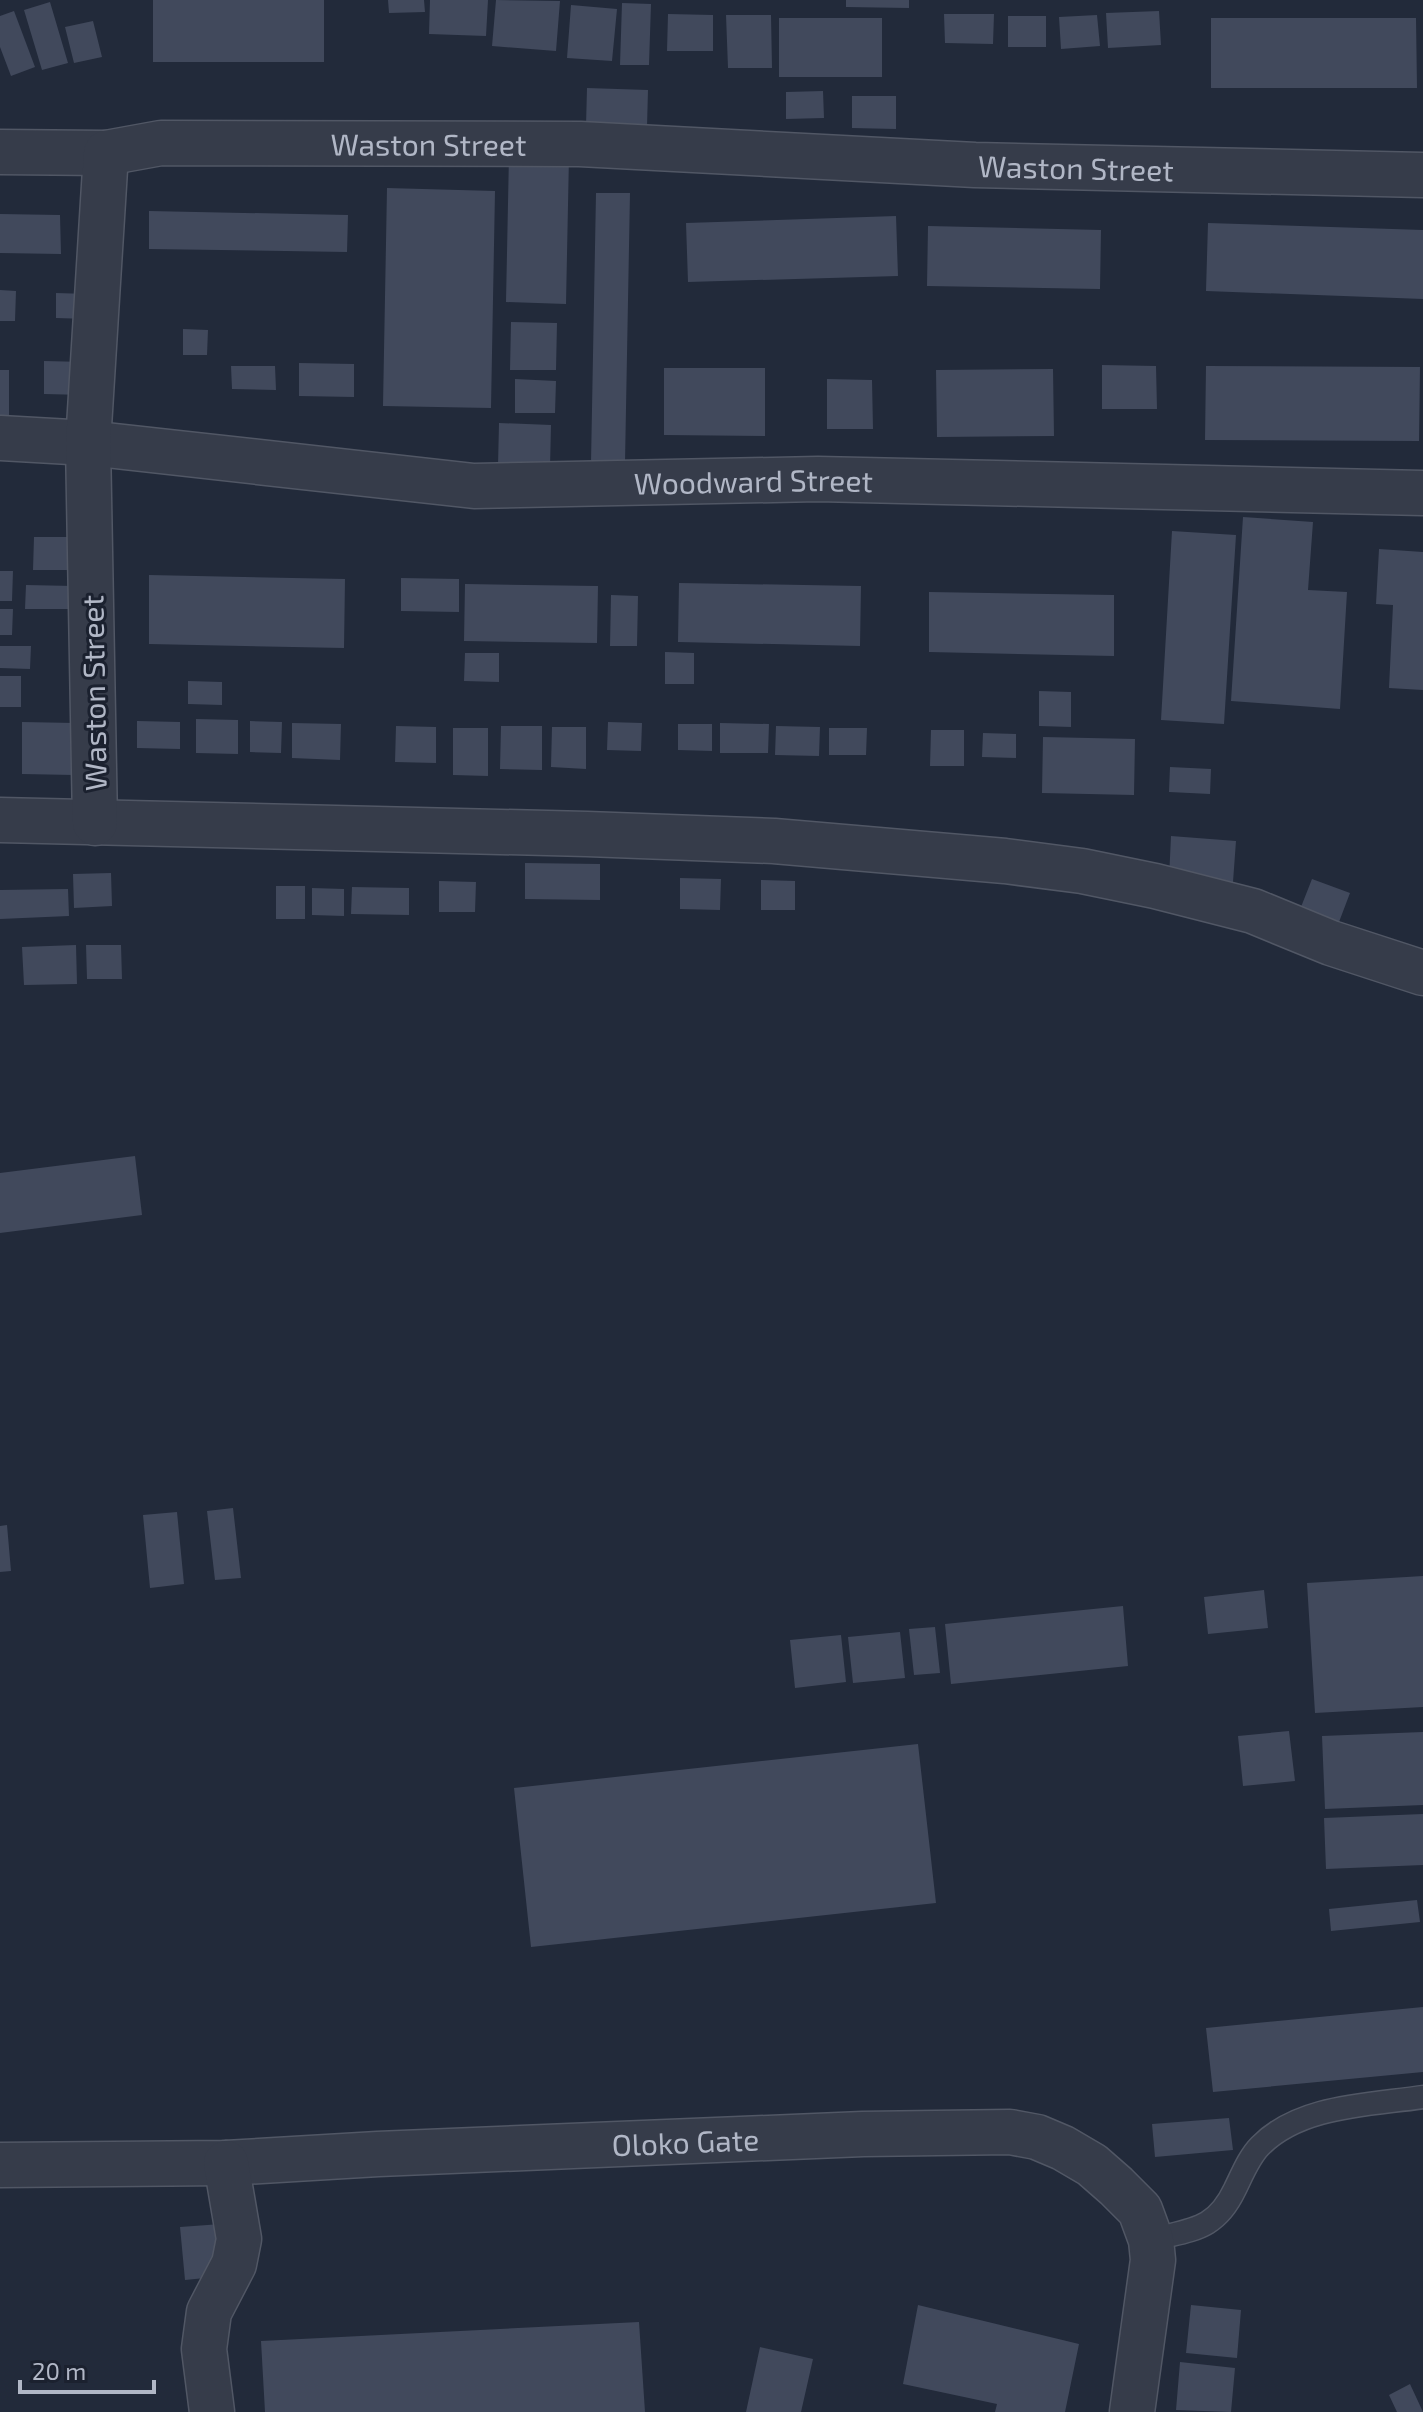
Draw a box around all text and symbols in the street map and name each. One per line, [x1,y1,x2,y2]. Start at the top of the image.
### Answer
street label: Waston Street [330,125,526,162]
street label: Waston Street [978,147,1174,187]
street label: Woodward Street [633,461,873,501]
street label: Waston Street [73,595,113,791]
street label: Oloko Gate [611,2120,760,2162]
scale bar [20,2344,154,2394]
text: 20 m [32,2356,86,2385]

